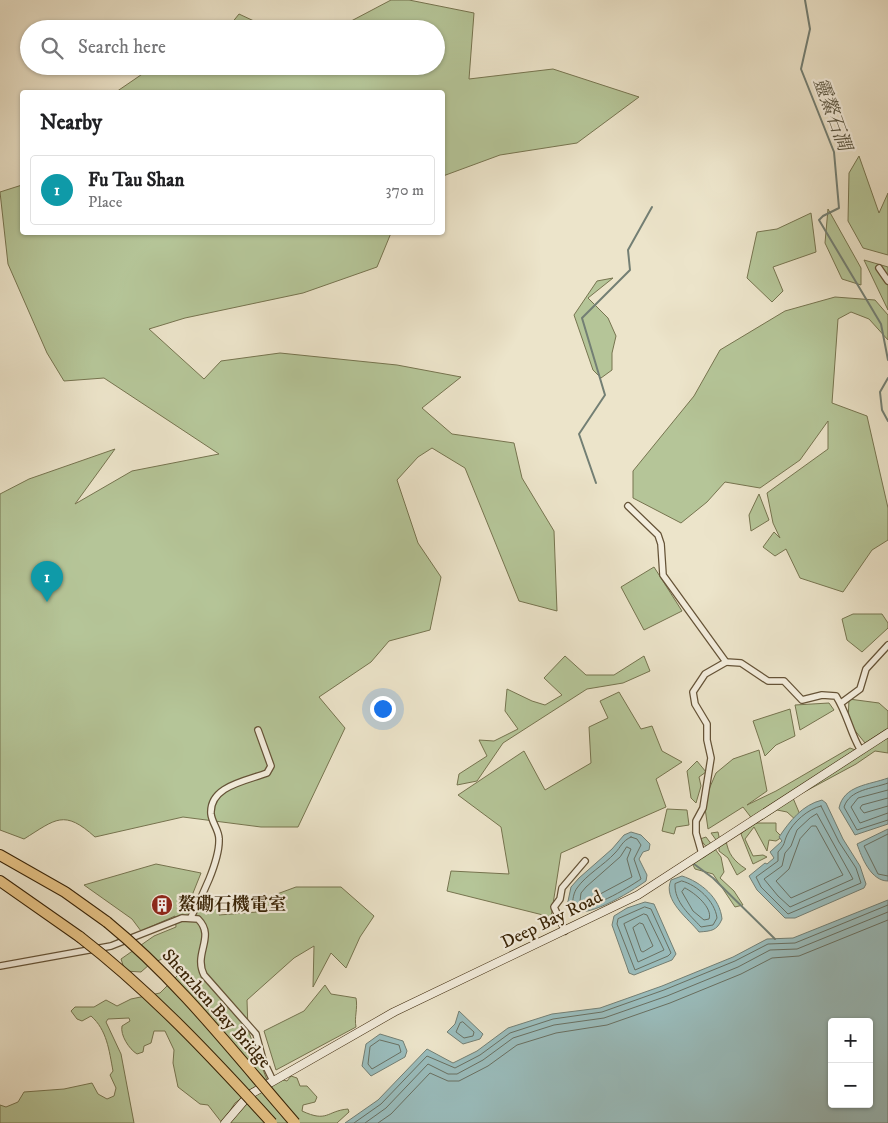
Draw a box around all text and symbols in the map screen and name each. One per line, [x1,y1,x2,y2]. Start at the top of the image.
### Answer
search box [20,20,445,75]
icon: search [38,34,66,62]
text: Search here [78,36,166,59]
water label: 靈鰲石澗 [808,74,857,156]
text: Nearby [40,110,102,136]
text: Fu Tau Shan [88,169,184,192]
text: 1 [54,180,60,200]
text: 370 m [386,180,424,200]
text: Place [88,192,122,212]
pin: 1 [31,561,63,602]
your location [370,696,396,722]
street label: Deep Bay Road [498,886,606,954]
building icon: 鰲磡石機電室 [150,893,174,917]
place label: 鰲磡石機電室 [178,894,286,916]
street label: Shenzhen Bay Bridge [157,945,275,1073]
map controls [828,1018,873,1108]
button: + [828,1018,873,1063]
button: − [828,1063,873,1108]

